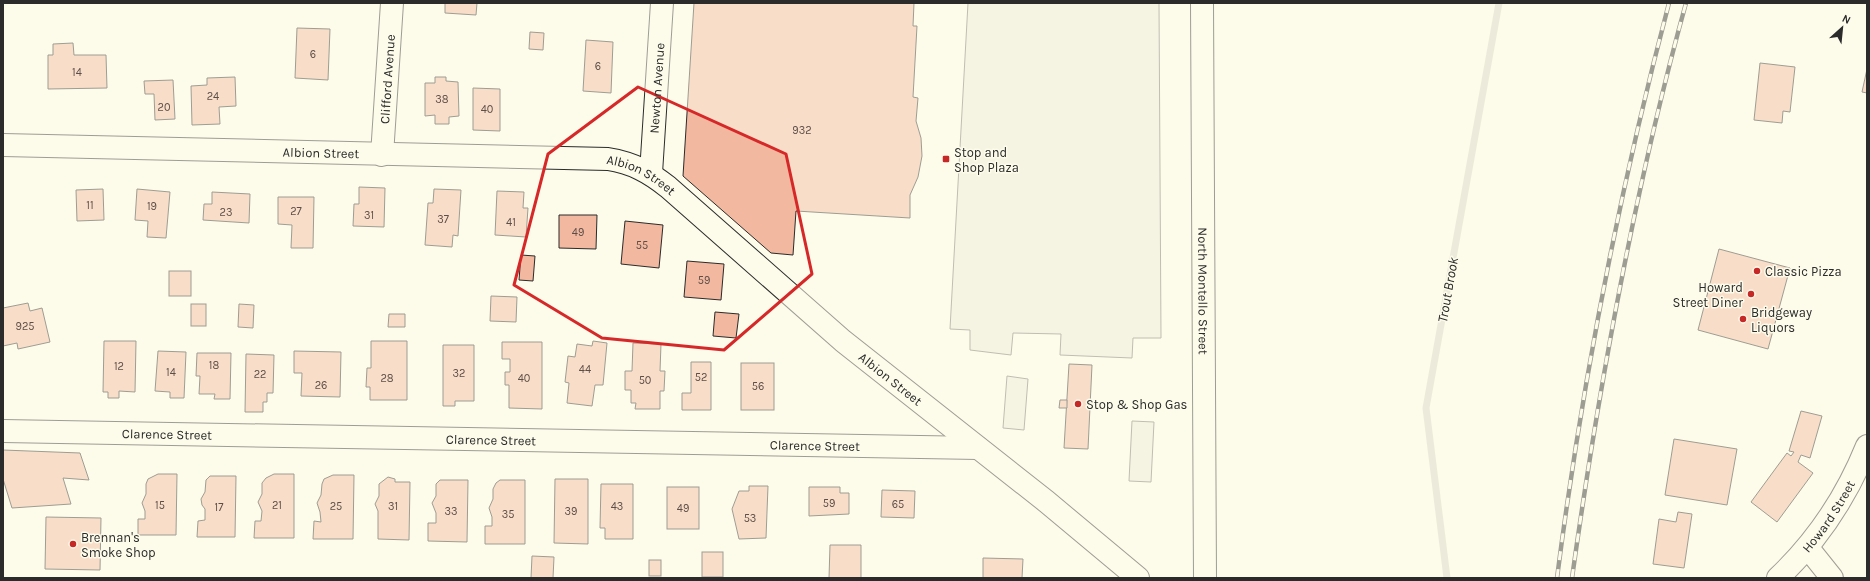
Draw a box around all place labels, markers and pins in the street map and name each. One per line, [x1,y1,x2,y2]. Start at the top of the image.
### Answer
place label: Stop and Shop Plaza [954,145,1019,175]
marker: Stop and Shop Plaza [941,154,951,164]
place label: Classic Pizza [1765,264,1842,279]
marker: Classic Pizza [1752,266,1762,276]
place label: Howard Street Diner [1673,280,1743,310]
marker: Howard Street Diner [1746,289,1756,299]
place label: Bridgeway Liquors [1751,305,1812,336]
marker: Bridgeway Liquors [1738,314,1748,324]
place label: Stop & Shop Gas [1086,397,1188,412]
marker: Stop & Shop Gas [1073,399,1083,409]
place label: Brennan's Smoke Shop [81,530,156,560]
marker: Brennan's Smoke Shop [68,539,78,549]

